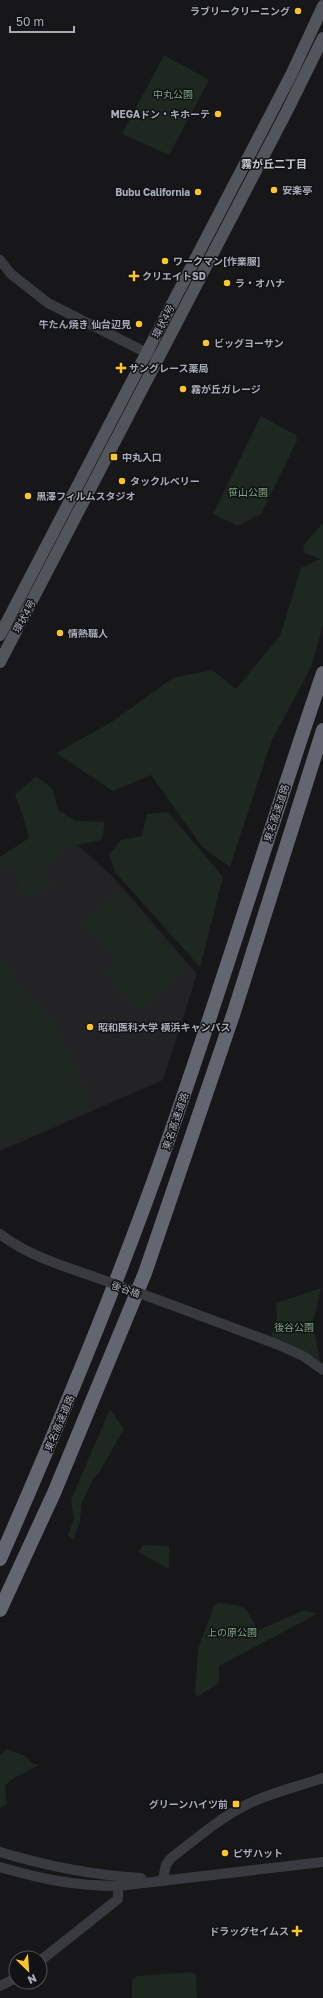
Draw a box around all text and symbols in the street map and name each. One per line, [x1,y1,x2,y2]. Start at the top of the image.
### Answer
place label: ラブリークリーニング [190,5,290,17]
marker: ラブリークリーニング [293,6,303,16]
scale bar [10,8,74,34]
text: 50 m [16,14,44,29]
park label: 中丸公園 [153,88,193,100]
place label: MEGAドン・キホーテ [111,108,210,120]
marker: MEGAドン・キホーテ [213,109,223,119]
district label: 霧が丘二丁目 [241,157,307,170]
place label: 安楽亭 [282,184,312,196]
marker: 安楽亭 [269,185,279,195]
place label: Bubu California [115,186,190,198]
marker: Bubu California [193,187,203,197]
place label: ワークマン[作業服] [173,255,261,267]
marker: ワークマン[作業服] [160,256,170,266]
place label: クリエイトSD [142,270,206,282]
marker: クリエイトSD [129,271,139,281]
place label: ラ・オハナ [235,277,285,289]
marker: ラ・オハナ [222,278,232,288]
street label: 環状4号 [149,302,177,340]
place label: 牛たん焼き 仙台辺見 [39,318,131,330]
marker: 牛たん焼き 仙台辺見 [134,319,144,329]
place label: ビッグヨーサン [214,337,284,349]
marker: ビッグヨーサン [201,338,211,348]
place label: サングレース薬局 [129,362,209,374]
marker: サングレース薬局 [116,363,126,373]
place label: 霧が丘ガレージ [191,383,261,395]
marker: 霧が丘ガレージ [178,384,188,394]
place label: 中丸入口 [122,451,162,463]
marker: 中丸入口 [109,452,119,462]
place label: タックルベリー [130,475,200,487]
marker: タックルベリー [117,476,127,486]
park label: 笹山公園 [228,486,268,498]
place label: 黒澤フィルムスタジオ [36,490,136,502]
marker: 黒澤フィルムスタジオ [23,491,33,501]
street label: 環状4号 [10,597,38,635]
place label: 情熱職人 [67,627,108,639]
marker: 情熱職人 [55,628,65,638]
street label: 東名高速道路 [261,783,291,843]
place label: 昭和医科大学 横浜キャンパス [98,1021,231,1033]
marker: 昭和医科大学 横浜キャンパス [85,1022,95,1032]
street label: 東名高速道路 [160,1091,190,1151]
street label: 後谷橋 [110,1278,142,1300]
park label: 後谷公園 [274,1321,314,1333]
street label: 東名高速道路 [42,1393,76,1453]
park label: 上の原公園 [207,1626,257,1638]
place label: グリーンハイツ前 [149,1798,228,1810]
marker: グリーンハイツ前 [231,1799,241,1809]
place label: ピザハット [233,1847,283,1859]
marker: ピザハット [220,1848,230,1858]
place label: ドラッグセイムス [209,1925,289,1937]
marker: ドラッグセイムス [292,1926,302,1936]
north arrow [8,1950,48,1990]
text: N [26,1972,39,1987]

